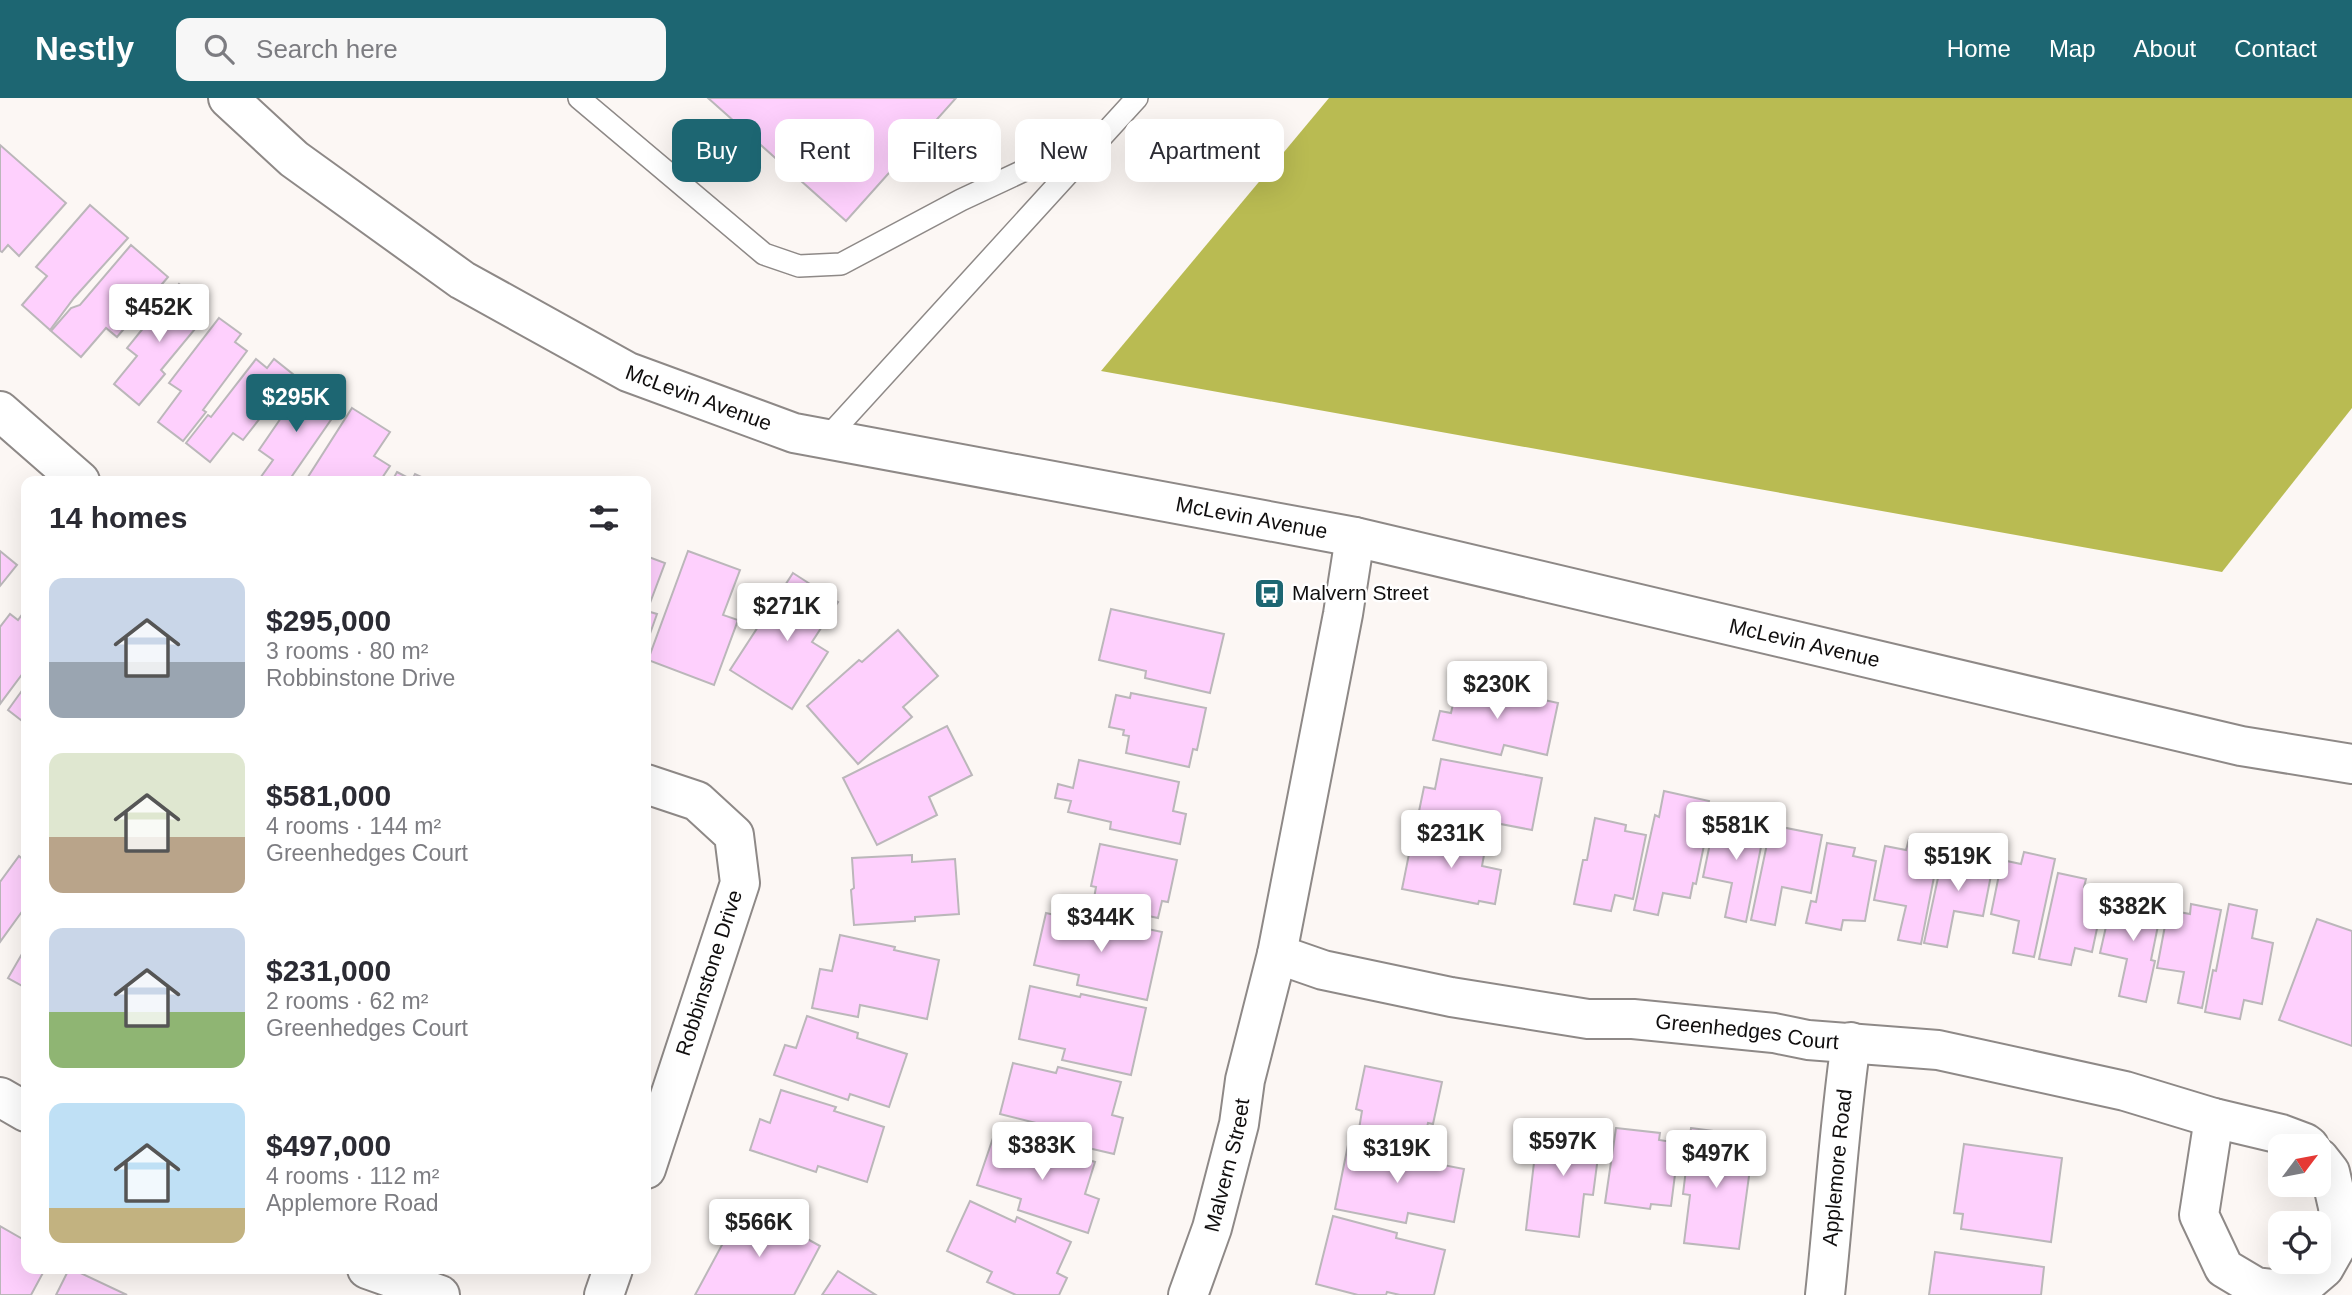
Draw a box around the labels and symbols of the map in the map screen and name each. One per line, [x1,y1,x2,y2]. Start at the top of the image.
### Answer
pin: $452K [110,285,208,344]
street label: McLevin Avenue [623,360,775,435]
pin: $295K [247,374,345,434]
street label: McLevin Avenue [1174,492,1329,543]
bus stop icon: Malvern Street [1252,576,1286,610]
place label: Malvern Street [1292,581,1429,604]
pin: $271K [738,584,836,643]
street label: McLevin Avenue [1727,614,1882,671]
pin: $230K [1448,662,1546,721]
pin: $581K [1687,802,1785,862]
pin: $231K [1402,810,1500,870]
pin: $519K [1909,834,2007,893]
pin: $382K [2084,884,2182,943]
street label: Robbinstone Drive [671,887,746,1059]
pin: $344K [1052,894,1150,954]
street label: Greenhedges Court [1654,1009,1840,1053]
street label: Applemore Road [1818,1088,1856,1247]
street label: Malvern Street [1200,1097,1253,1234]
pin: $597K [1514,1118,1612,1178]
pin: $383K [993,1122,1091,1182]
pin: $319K [1348,1126,1446,1185]
pin: $497K [1667,1130,1765,1190]
north arrow [2268,1134,2331,1197]
pin: $566K [710,1200,808,1259]

